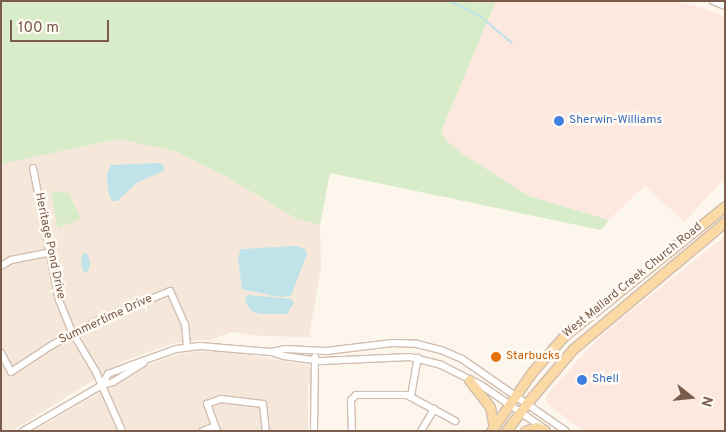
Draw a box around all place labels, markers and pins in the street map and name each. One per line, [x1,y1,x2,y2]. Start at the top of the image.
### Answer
place label: Sherwin-Williams [569,114,662,128]
marker: Sherwin-Williams [553,115,565,127]
place label: Starbucks [506,350,560,364]
marker: Starbucks [490,351,502,363]
place label: Shell [592,373,619,387]
marker: Shell [576,374,588,386]

